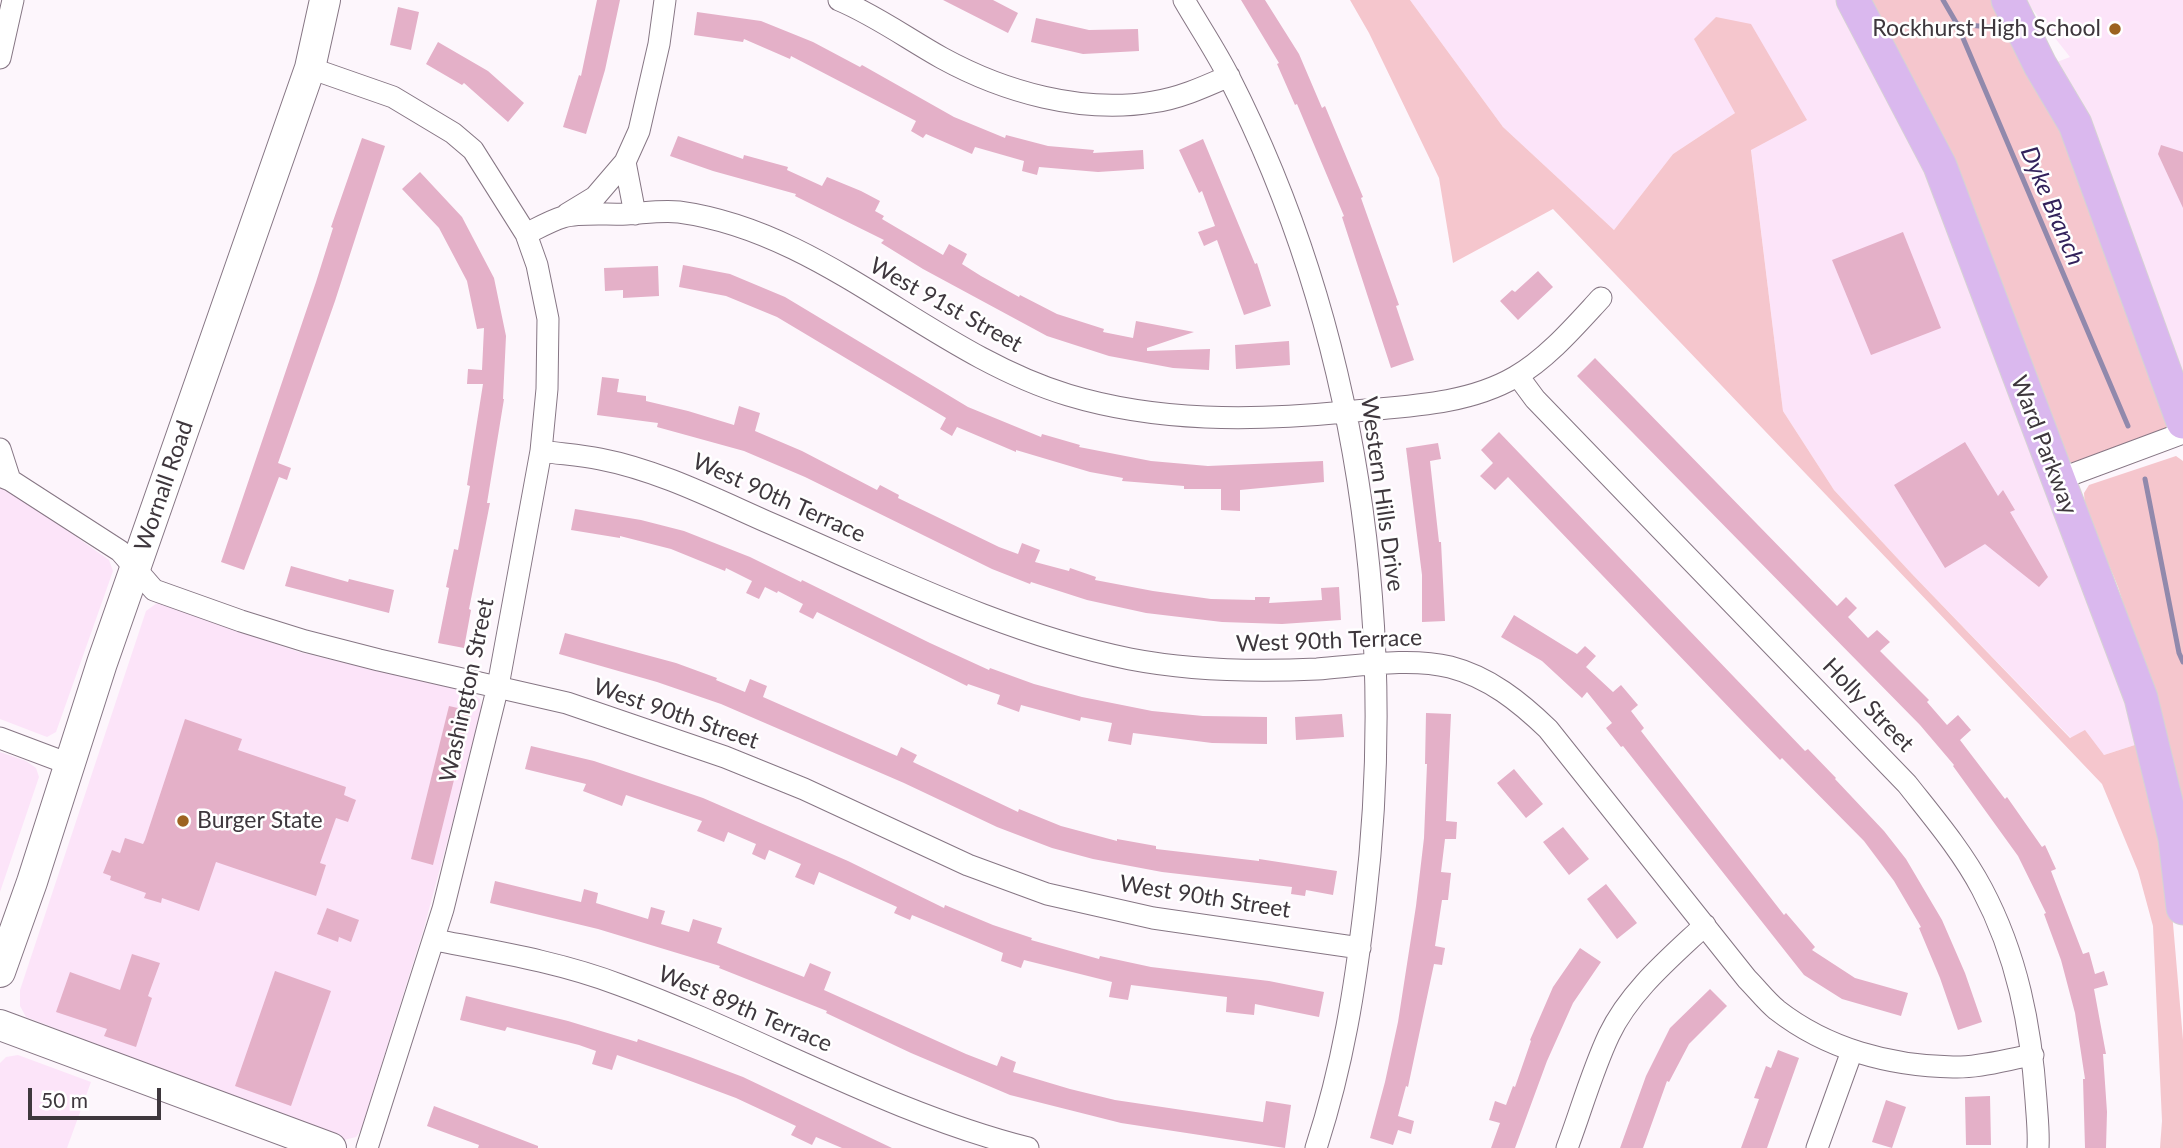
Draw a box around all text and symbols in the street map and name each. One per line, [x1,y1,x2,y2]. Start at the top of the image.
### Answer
place label: Rockhurst High School [1872,15,2101,43]
marker: Rockhurst High School [2107,21,2123,37]
water label: Dyke Branch [2014,142,2090,270]
street label: West 91st Street [865,252,1027,358]
street label: Ward Parkway [2005,372,2083,518]
street label: Western Hills Drive [1355,395,1409,593]
street label: Wornall Road [129,417,199,555]
street label: West 90th Terrace [688,448,870,548]
street label: Washington Street [434,595,500,785]
street label: West 90th Terrace [1235,624,1423,658]
street label: Holly Street [1817,652,1919,758]
street label: West 90th Street [590,673,762,755]
place label: Burger State [197,807,323,835]
marker: Burger State [175,813,191,829]
street label: West 90th Street [1117,870,1293,924]
street label: West 89th Terrace [654,960,836,1058]
scale bar [32,1074,164,1118]
text: 50 m [41,1087,88,1112]

